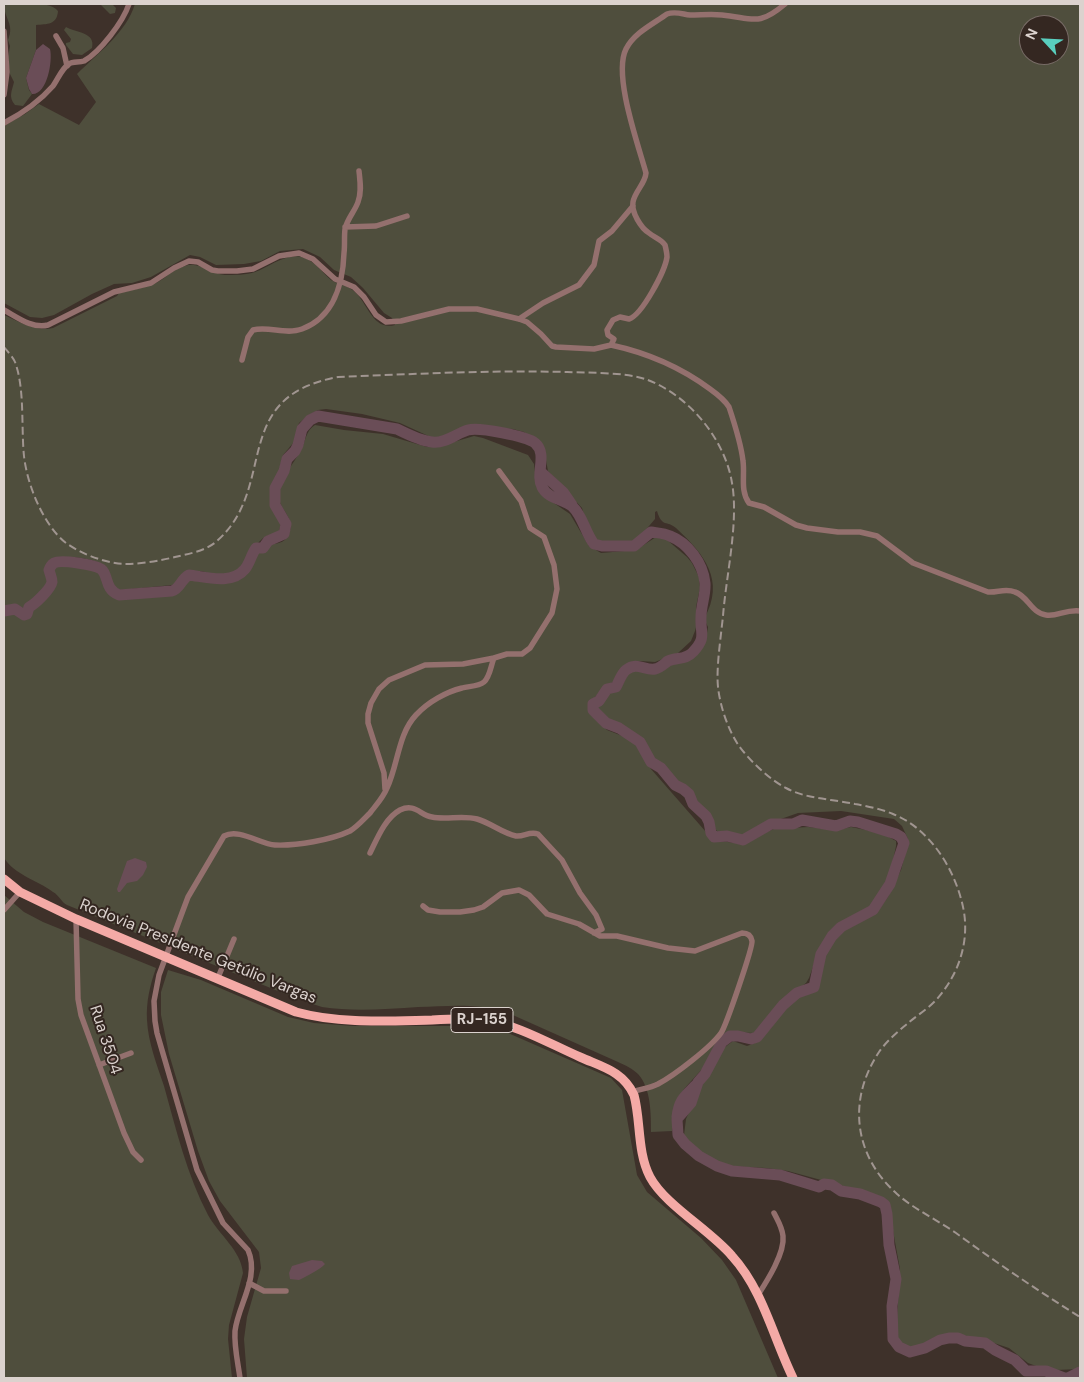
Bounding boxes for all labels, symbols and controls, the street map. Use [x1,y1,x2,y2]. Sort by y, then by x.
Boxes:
north arrow [1019,15,1069,65]
text: N [1021,26,1042,43]
street label: Rodovia Presidente Getúlio Vargas [77,896,319,1008]
street label: Rua 3504 [85,1003,125,1077]
road number: RJ-155 [451,1008,513,1032]

